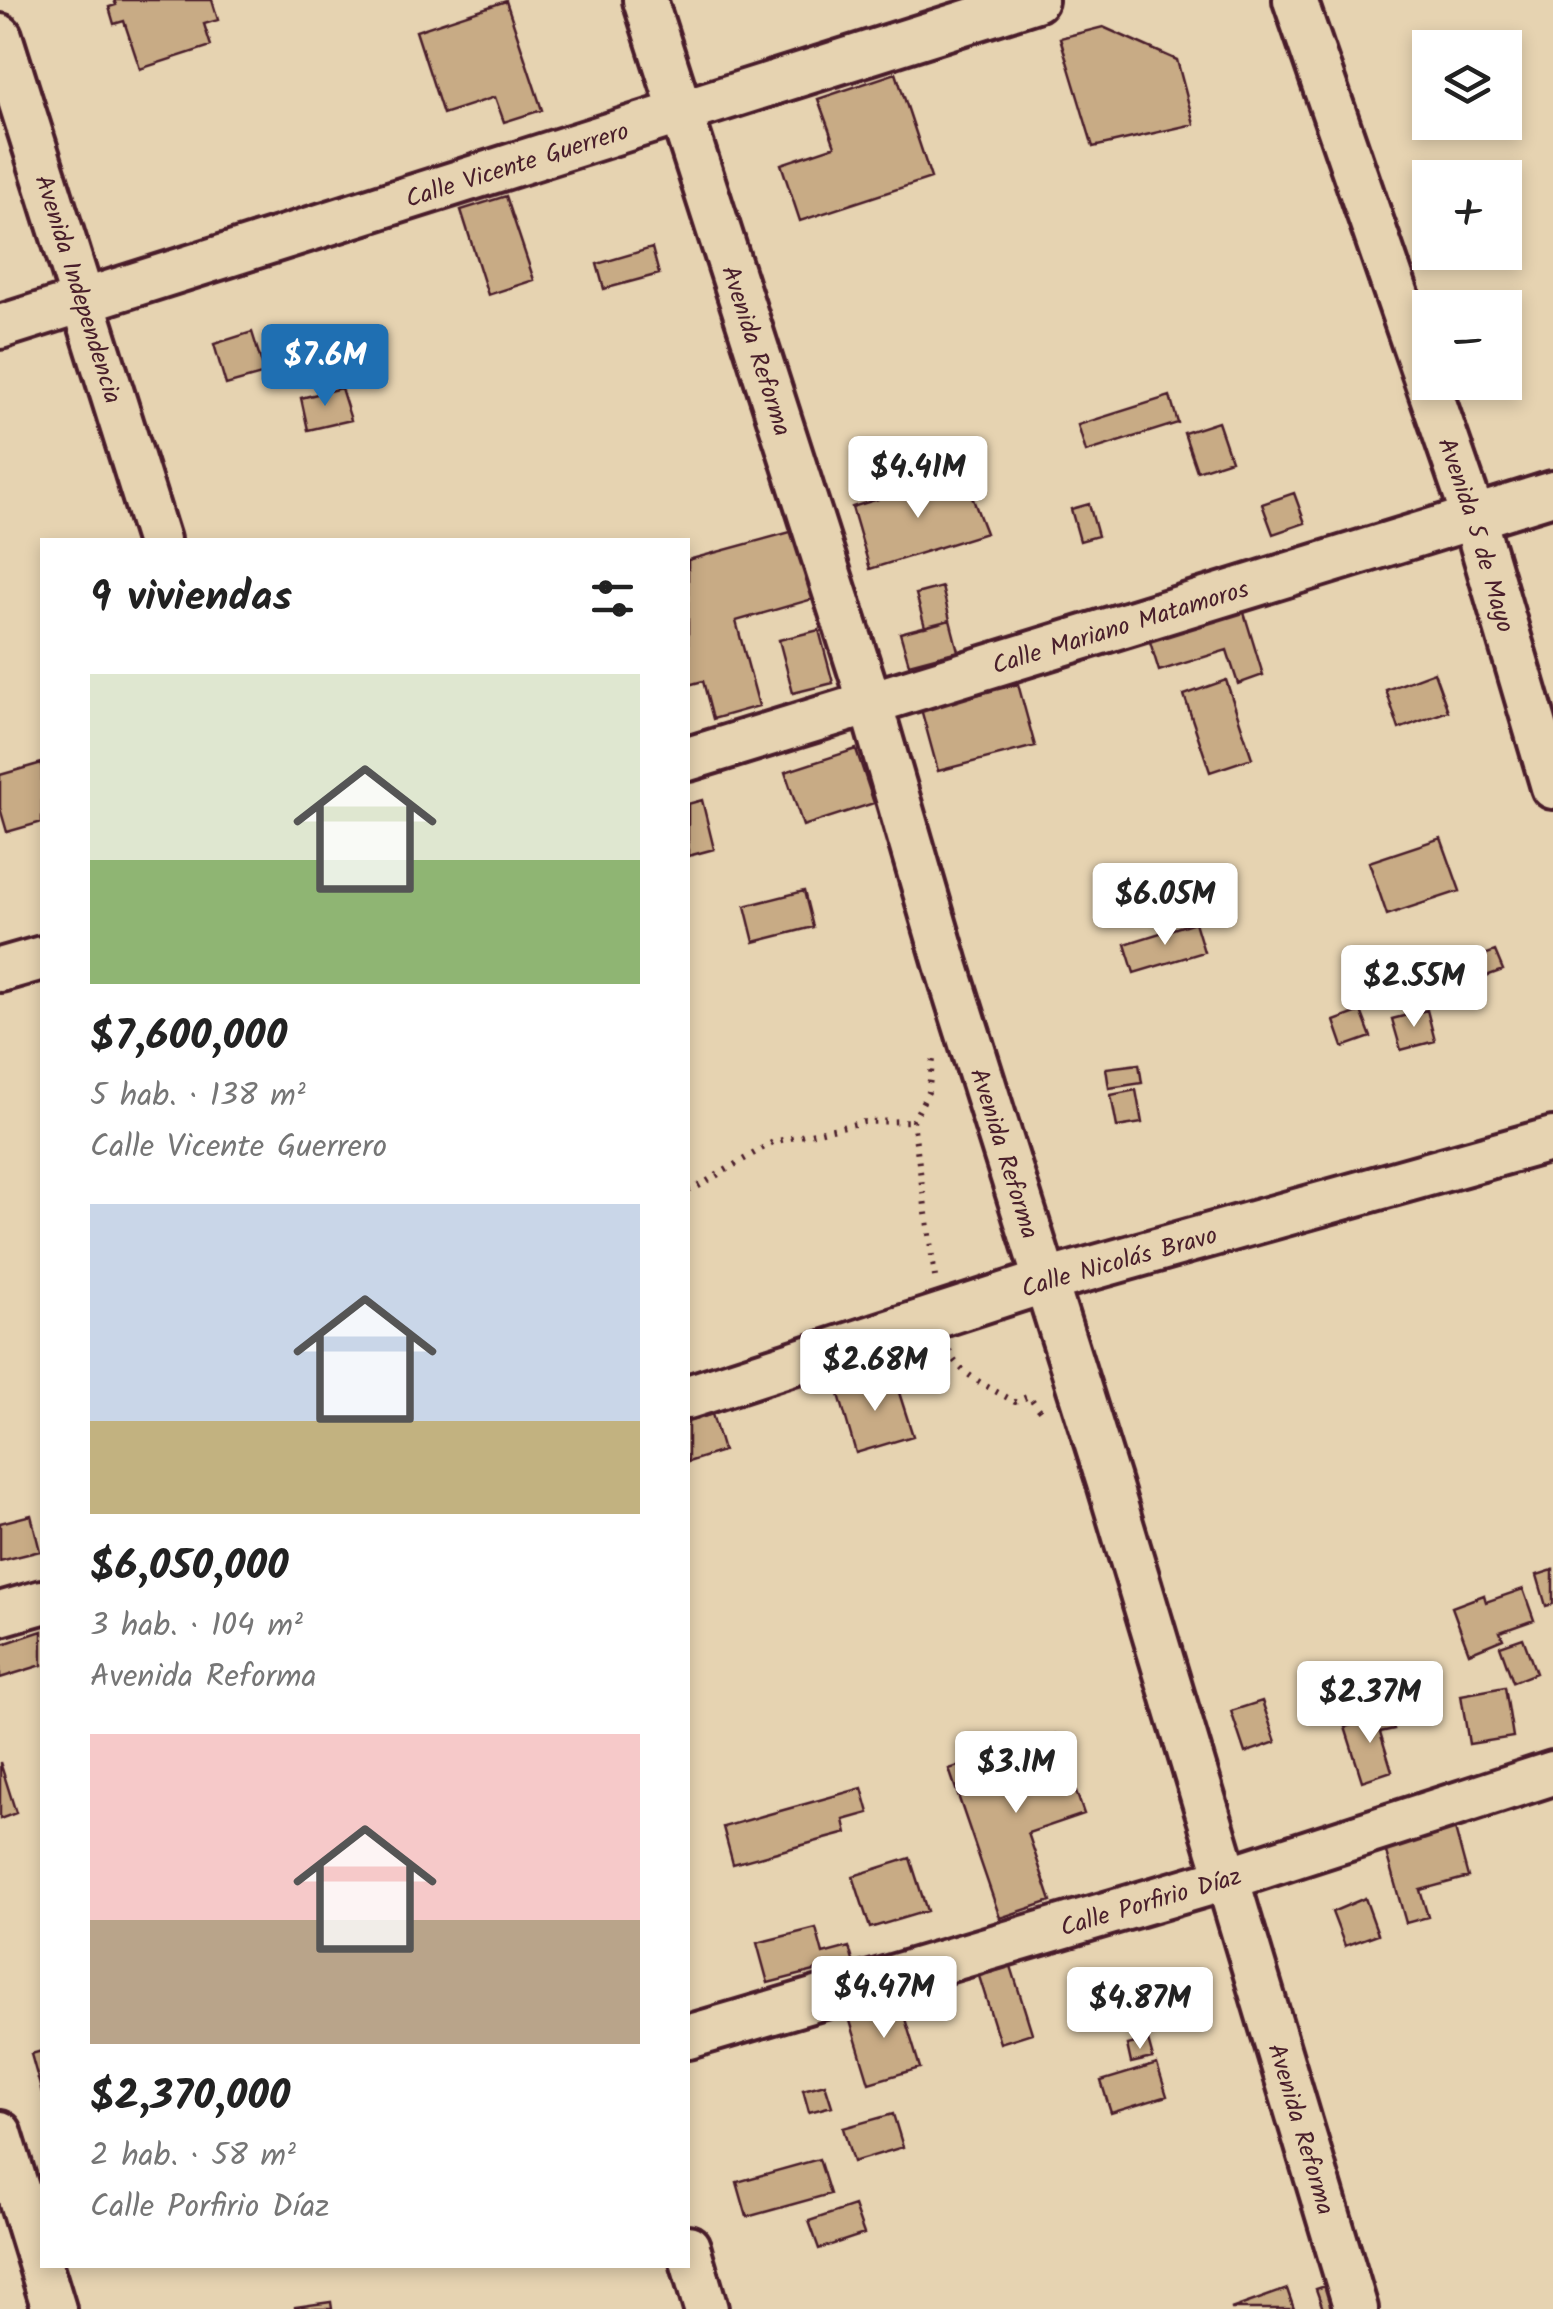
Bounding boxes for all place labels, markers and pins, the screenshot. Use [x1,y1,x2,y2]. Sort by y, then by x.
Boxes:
pin: $7.6M [255,324,395,409]
pin: $4.41M [837,436,999,521]
pin: $6.05M [1084,863,1246,948]
pin: $2.55M [1333,945,1495,1030]
pin: $2.68M [794,1329,956,1414]
pin: $2.37M [1289,1661,1451,1746]
pin: $3.1M [946,1731,1086,1816]
pin: $4.47M [803,1956,965,2041]
pin: $4.87M [1059,1967,1221,2052]

